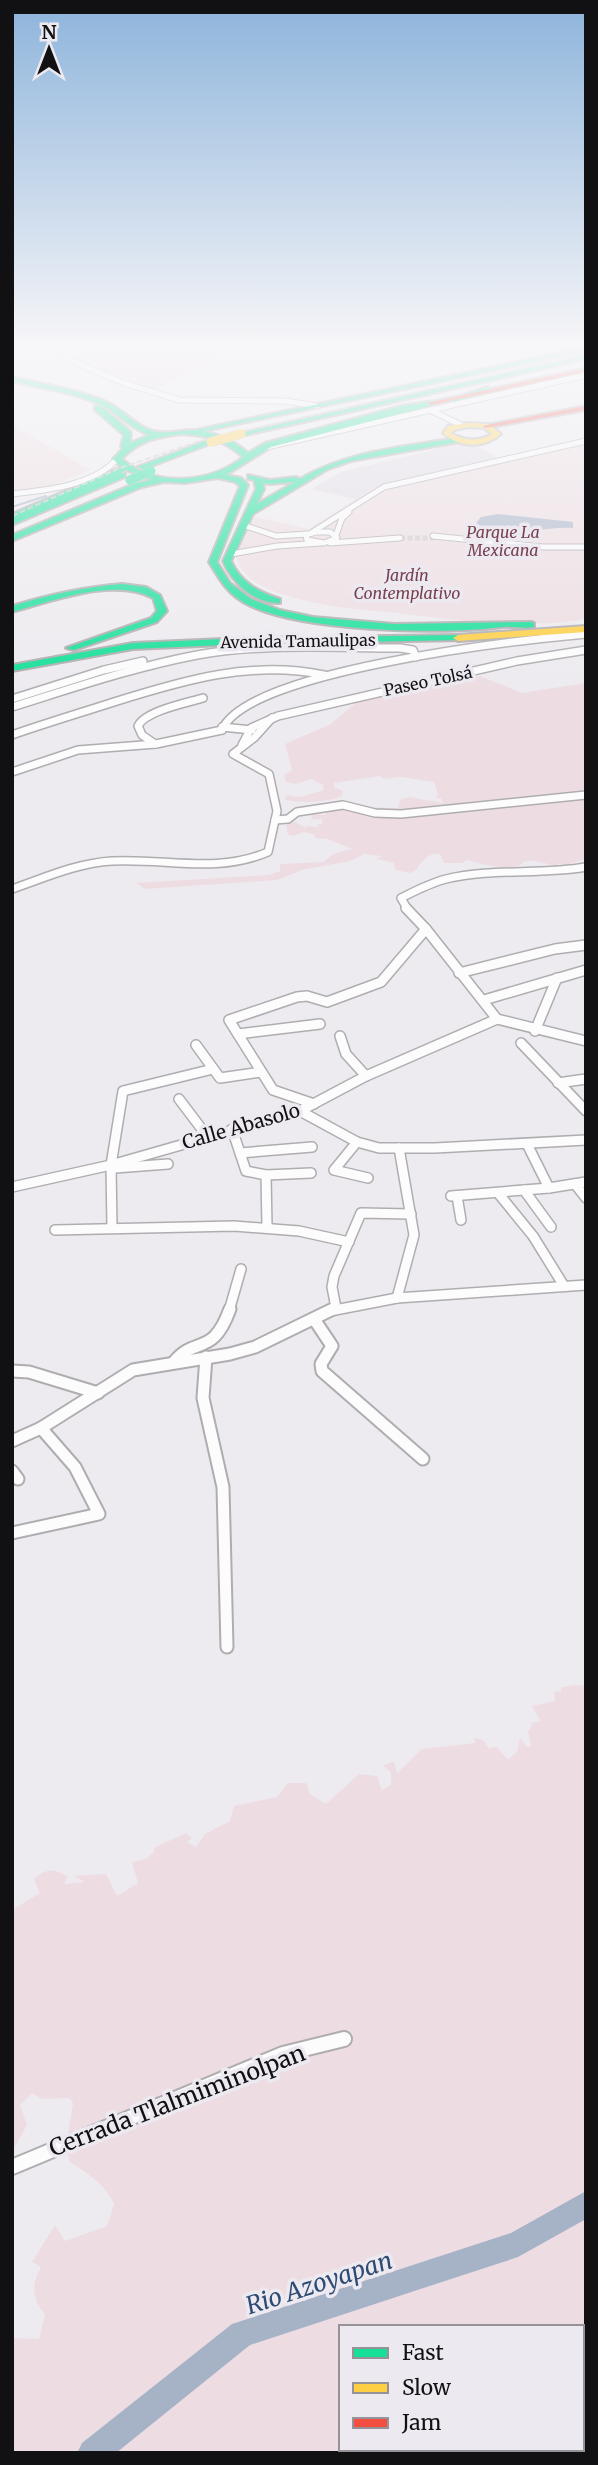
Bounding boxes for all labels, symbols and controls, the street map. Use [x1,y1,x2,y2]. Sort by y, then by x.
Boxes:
north arrow [14,14,84,84]
text: N [41,20,57,44]
park label: Parque La Mexicana [466,522,540,560]
park label: Jardín Contemplativo [354,565,460,603]
street label: Avenida Tamaulipas [219,630,376,652]
street label: Paseo Tolsá [382,662,474,700]
street label: Calle Abasolo [179,1098,303,1154]
street label: Cerrada Tlalmiminolpan [45,2038,309,2162]
water label: Rio Azoyapan [242,2245,396,2321]
legend [339,2325,584,2451]
text: Fast [402,2339,444,2366]
text: Slow [402,2374,451,2401]
text: Jam [401,2409,441,2436]

